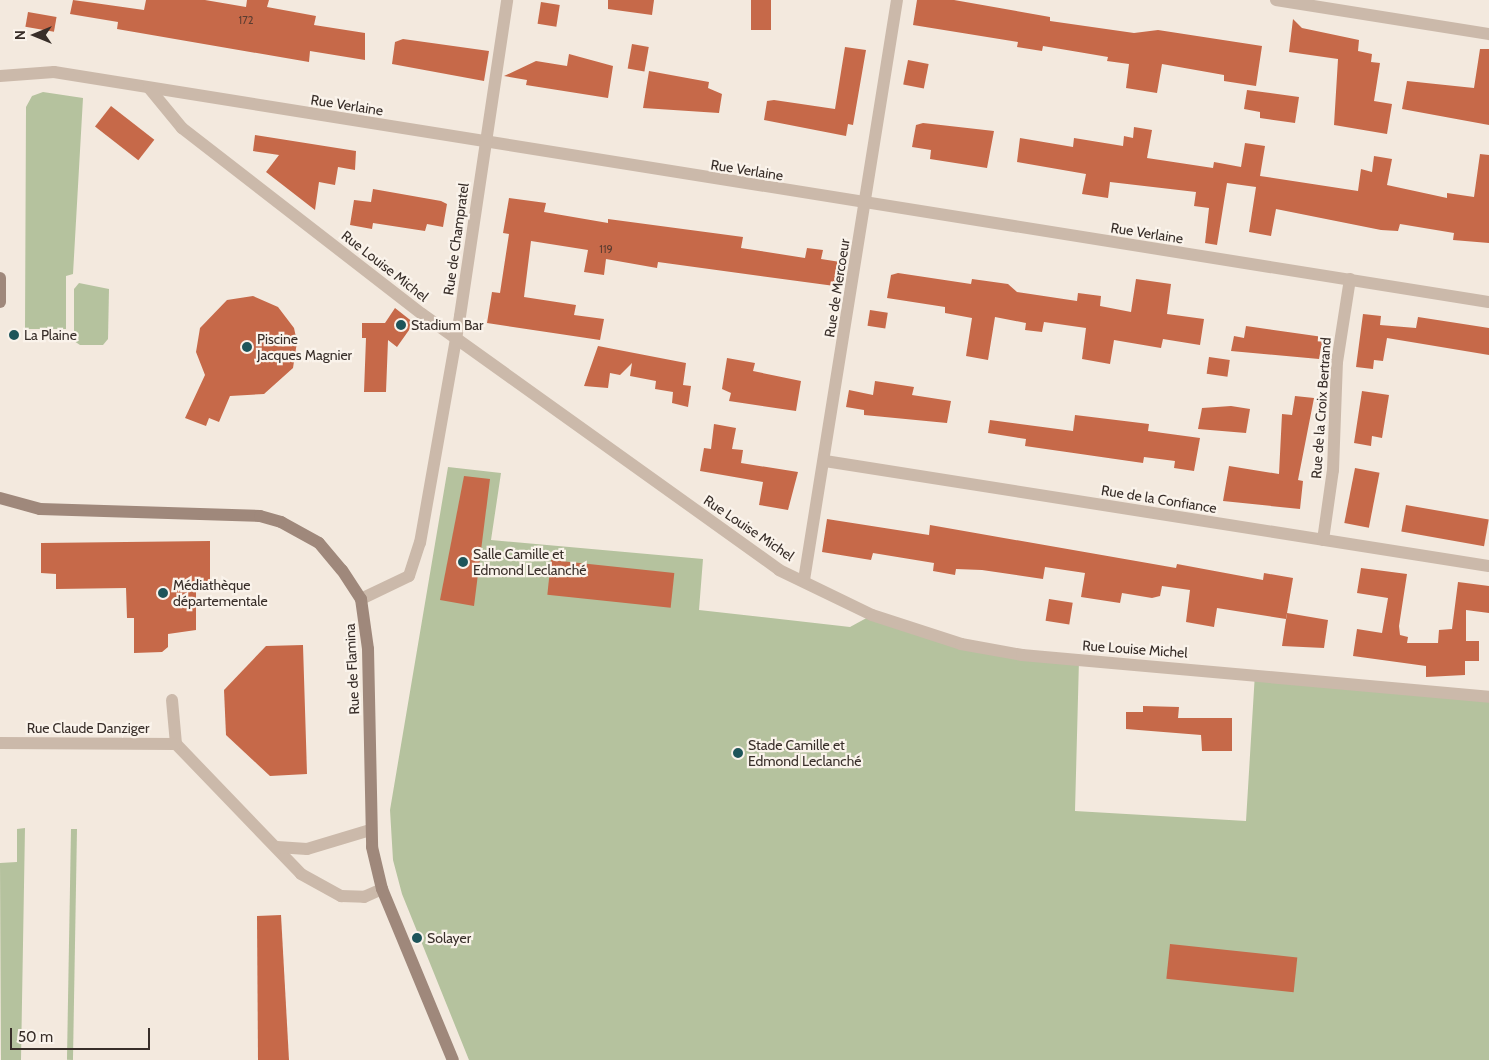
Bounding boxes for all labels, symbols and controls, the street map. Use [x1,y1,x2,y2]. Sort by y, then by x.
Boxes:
north arrow [10,10,60,60]
house number: 172 [239,13,253,27]
text: N [11,30,29,40]
street label: Rue Verlaine [310,91,384,119]
street label: Rue Verlaine [710,156,784,184]
street label: Rue de Champratel [440,182,472,296]
street label: Rue Verlaine [1110,219,1184,247]
street label: Rue Louise Michel [338,227,432,305]
street label: Rue de Mercoeur [821,238,853,338]
house number: 119 [599,242,613,256]
place label: Stadium Bar [411,317,483,333]
marker: Stadium Bar [395,319,407,331]
place label: La Plaine [24,327,77,343]
marker: La Plaine [8,329,20,341]
place label: Piscine Jacques Magnier [257,331,352,364]
street label: Rue de la Croix Bertrand [1308,337,1334,479]
marker: Piscine Jacques Magnier [241,341,253,353]
street label: Rue de la Confiance [1100,482,1218,516]
street label: Rue Louise Michel [701,492,797,564]
place label: Salle Camille et Edmond Leclanché [473,546,586,578]
marker: Salle Camille et Edmond Leclanché [457,556,469,568]
place label: Médiathèque départementale [173,577,268,610]
marker: Médiathèque départementale [157,587,169,599]
street label: Rue de Flamina [341,623,363,715]
street label: Rue Louise Michel [1082,637,1188,661]
street label: Rue Claude Danziger [27,720,149,736]
place label: Stade Camille et Edmond Leclanché [748,737,861,770]
marker: Stade Camille et Edmond Leclanché [732,747,744,759]
place label: Solayer [427,930,471,946]
marker: Solayer [411,932,423,944]
scale bar [12,1018,152,1050]
text: 50 m [18,1028,53,1046]

